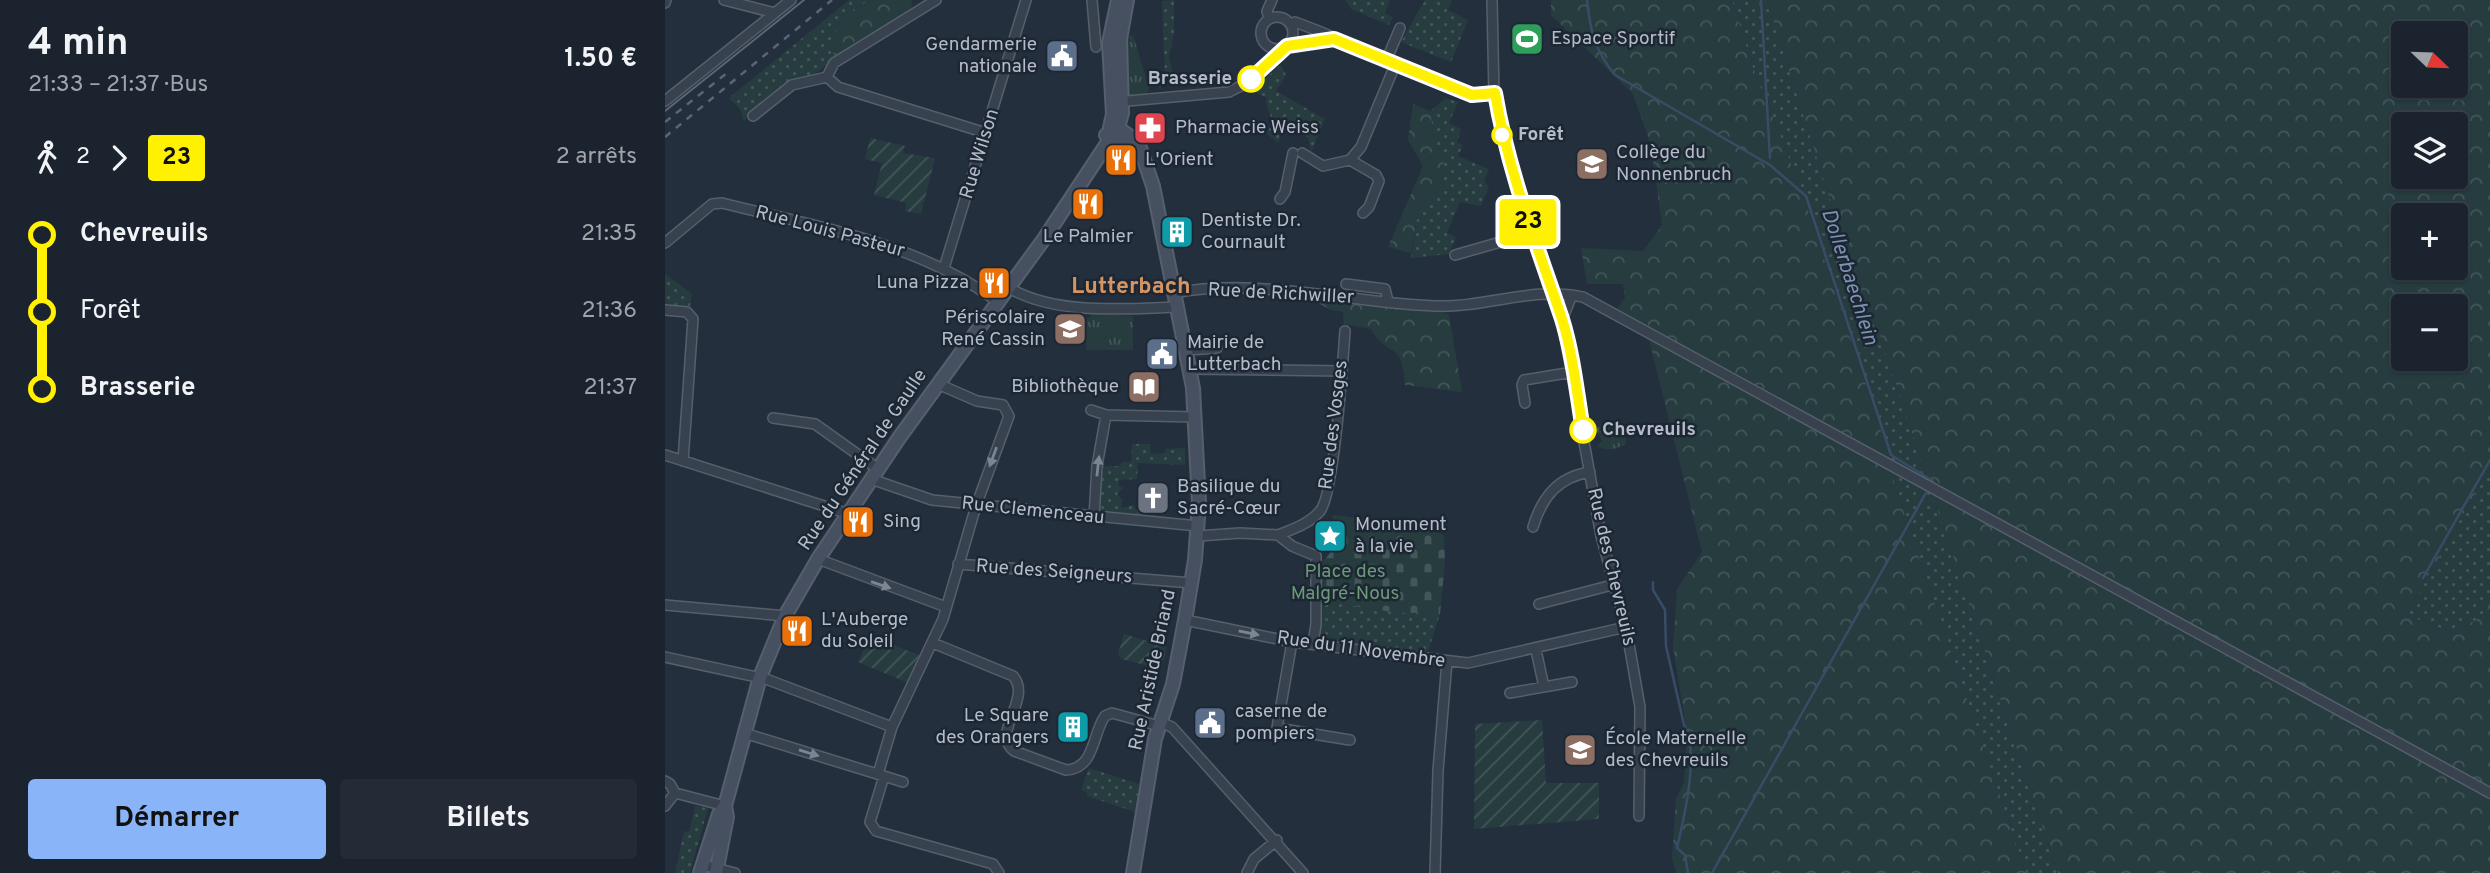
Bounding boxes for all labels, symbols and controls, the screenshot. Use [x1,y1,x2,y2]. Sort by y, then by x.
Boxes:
text: 4 min [28,20,128,69]
sports icon: Espace Sportif [1508,20,1546,58]
north arrow [2391,21,2467,98]
map controls [2391,21,2468,371]
place label: Espace Sportif [1551,27,1676,51]
place label: Gendarmerie nationale [925,33,1037,79]
public building icon: Gendarmerie nationale [1043,37,1081,75]
text: 1.50 € [564,43,637,76]
marker: Brasserie [1238,66,1264,92]
place label: Brasserie [1148,67,1232,91]
text: 21:33 – 21:37 · Bus [28,71,208,100]
street label: Rue Wilson [955,106,1005,202]
pharmacy icon: Pharmacie Weiss [1131,109,1169,147]
button: layers [2391,112,2468,189]
place label: Pharmacie Weiss [1175,116,1319,140]
place label: Forêt [1518,123,1564,147]
marker: Forêt [1492,125,1512,145]
icon: walk [28,139,66,177]
icon: forward [100,139,138,177]
restaurant icon: L'Orient [1102,141,1140,179]
place label: Collège du Nonnenbruch [1616,141,1732,187]
text: 2 [76,143,90,172]
text: 23 [162,143,191,173]
text: 2 arrêts [556,143,637,172]
school or university icon: Collège du Nonnenbruch [1573,145,1611,183]
place label: L'Orient [1145,148,1214,172]
restaurant icon: Le Palmier [1069,185,1107,223]
line badge: 23 [1497,199,1559,245]
street label: Rue Louis Pasteur [753,201,908,264]
button: + [2391,203,2468,280]
water label: Dollerbaechlein [1814,205,1884,349]
text: 23 [1513,207,1543,237]
place label: Dentiste Dr. Cournault [1201,209,1301,255]
building icon: Dentiste Dr. Cournault [1158,213,1196,251]
text: Chevreuils [80,218,208,251]
text: 21:35 [581,220,637,249]
place label: Le Palmier [1043,225,1134,249]
restaurant icon: Luna Pizza [975,264,1013,302]
place label: Luna Pizza [876,271,969,295]
district label: Lutterbach [1071,273,1191,302]
street label: Rue de Richwiller [1207,278,1355,310]
button: − [2391,294,2468,371]
text: Forêt [80,295,141,328]
text: 21:36 [582,297,637,326]
place label: Périscolaire René Cassin [941,306,1045,352]
school or university icon: Périscolaire René Cassin [1051,310,1089,348]
place label: Mairie de Lutterbach [1187,331,1281,377]
public building icon: Mairie de Lutterbach [1143,335,1181,373]
street label: Rue des Vosges [1314,359,1354,491]
street label: Rue du Général de Gaulle [793,365,933,555]
library icon: Bibliothèque [1125,368,1163,406]
text: Brasserie [80,372,195,405]
text: 21:37 [584,374,637,403]
place label: Bibliothèque [1011,375,1119,399]
marker: Chevreuils [1570,417,1596,443]
place label: Chevreuils [1602,418,1696,442]
one-way arrow [988,447,999,468]
one-way arrow [1092,455,1103,477]
place label: Basilique du Sacré-Cœur [1177,475,1281,521]
church icon: Basilique du Sacré-Cœur [1134,479,1172,517]
street label: Rue des Chevreuils [1581,486,1641,648]
street label: Rue Clemenceau [960,492,1106,530]
restaurant icon: Sing [839,503,877,541]
place label: Sing [883,510,921,534]
place label: Monument à la vie [1355,513,1447,559]
place icon: Monument à la vie [1311,517,1349,555]
street label: Rue des Seigneurs [975,555,1133,589]
park label: Place des Malgré-Nous [1291,560,1399,606]
one-way arrow [870,580,891,591]
street label: Rue Aristide Briand [1124,587,1182,753]
place label: L'Auberge du Soleil [821,608,908,654]
restaurant icon: L'Auberge du Soleil [778,612,816,650]
street label: Rue du 11 Novembre [1275,626,1447,674]
one-way arrow [1238,628,1260,639]
place label: caserne de pompiers [1235,700,1327,746]
place label: Le Square des Orangers [936,704,1049,750]
public building icon: caserne de pompiers [1191,704,1229,742]
building icon: Le Square des Orangers [1054,708,1092,746]
place label: École Maternelle des Chevreuils [1605,726,1746,773]
school or university icon: École Maternelle des Chevreuils [1561,731,1599,769]
one-way arrow [799,748,820,759]
button: Démarrer [28,779,326,859]
button: Billets [340,779,637,859]

